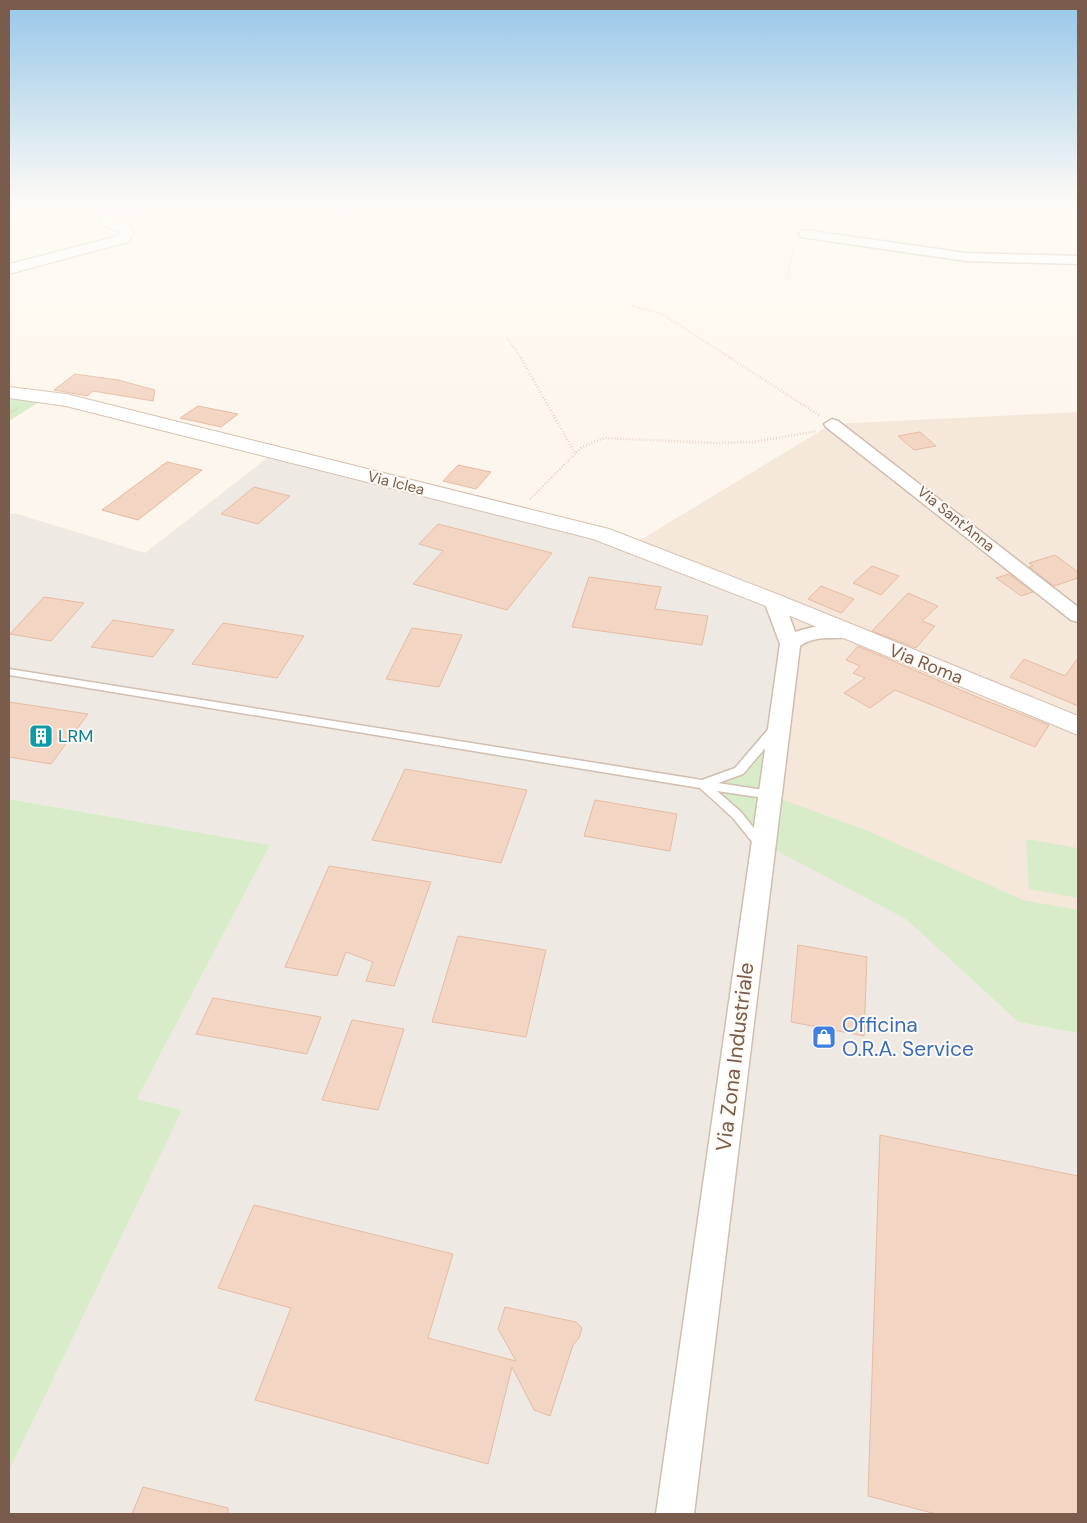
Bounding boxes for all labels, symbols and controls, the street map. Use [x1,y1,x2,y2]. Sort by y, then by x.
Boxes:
street label: Via Iclea [365,466,427,500]
street label: Via Sant'Anna [913,482,999,556]
street label: Via Roma [886,638,966,690]
building icon: LRM [28,723,54,749]
place label: LRM [58,724,93,748]
street label: Via Zona Industriale [710,961,760,1153]
place label: Officina O.R.A. Service [842,1011,974,1063]
shop icon: Officina O.R.A. Service [811,1024,837,1050]

